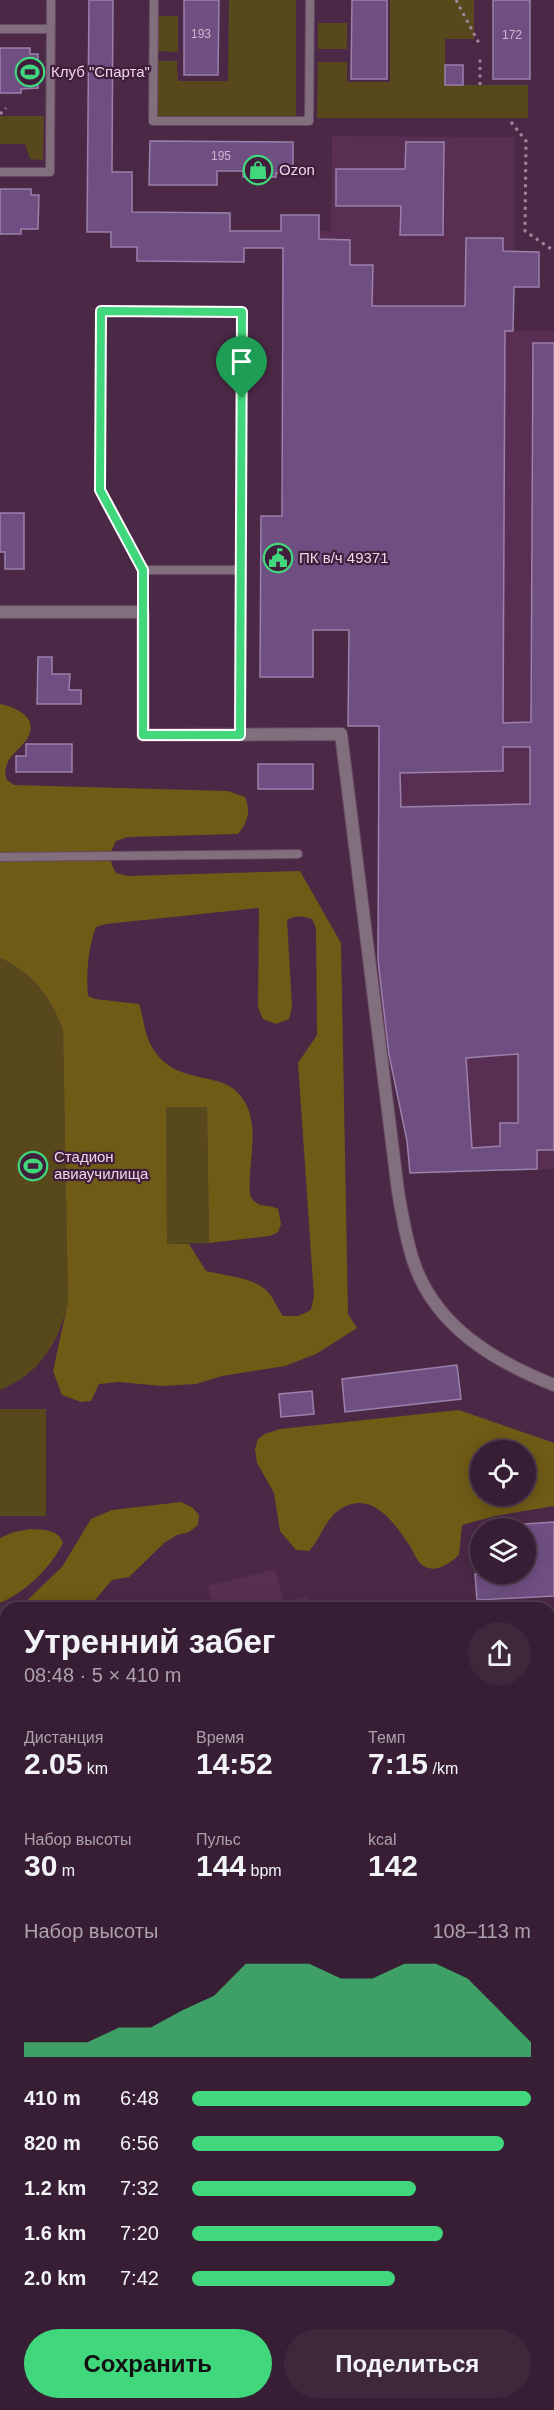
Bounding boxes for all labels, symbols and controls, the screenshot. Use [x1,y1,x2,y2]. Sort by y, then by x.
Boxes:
house number: 193 [191,27,211,41]
house number: 172 [502,28,522,42]
sports icon: Клуб "Спарта" [14,56,46,88]
place label: Клуб "Спарта" [51,63,150,80]
house number: 195 [211,149,231,163]
shop icon: Ozon [242,154,274,186]
place label: Ozon [279,161,315,178]
pin [216,336,267,398]
icon: arrive [225,345,258,378]
public building icon: ПК в/ч 49371 [262,542,294,574]
place label: ПК в/ч 49371 [299,549,389,566]
place label: Стадион авиаучилища [54,1148,149,1182]
sports icon: Стадион авиаучилища [17,1150,49,1182]
map controls [470,1440,536,1584]
button: locate [470,1440,536,1506]
button: layers [470,1518,536,1584]
button: share [468,1622,531,1685]
text: Утренний забег [24,1623,276,1660]
text: 08:48 · 5 × 410 m [24,1664,181,1686]
text: Дистанция [24,1729,103,1746]
text: Время [196,1729,244,1746]
text: Темп [368,1729,405,1746]
text: 2.05 [24,1747,82,1780]
text: 14:52 [196,1747,273,1780]
text: 7:15 [368,1747,428,1780]
text: km [82,1760,108,1777]
text: /km [428,1760,458,1777]
text: Набор высоты [24,1831,131,1848]
text: Пульс [196,1831,241,1848]
text: kcal [368,1831,396,1848]
text: 30 [24,1849,57,1882]
text: 144 [196,1849,246,1882]
text: 142 [368,1849,418,1882]
text: m [57,1862,75,1879]
text: bpm [246,1862,282,1879]
text: Набор высоты [24,1920,158,1942]
text: 108–113 m [432,1920,531,1942]
text: 410 m [24,2087,81,2109]
text: 6:48 [120,2087,159,2109]
text: 820 m [24,2132,81,2154]
text: 6:56 [120,2132,159,2154]
text: 1.2 km [24,2177,86,2199]
text: 7:32 [120,2177,159,2199]
text: 1.6 km [24,2222,86,2244]
text: 7:20 [120,2222,159,2244]
text: 2.0 km [24,2267,86,2289]
text: 7:42 [120,2267,159,2289]
button: Сохранить [24,2329,272,2398]
button: Поделиться [284,2329,531,2398]

